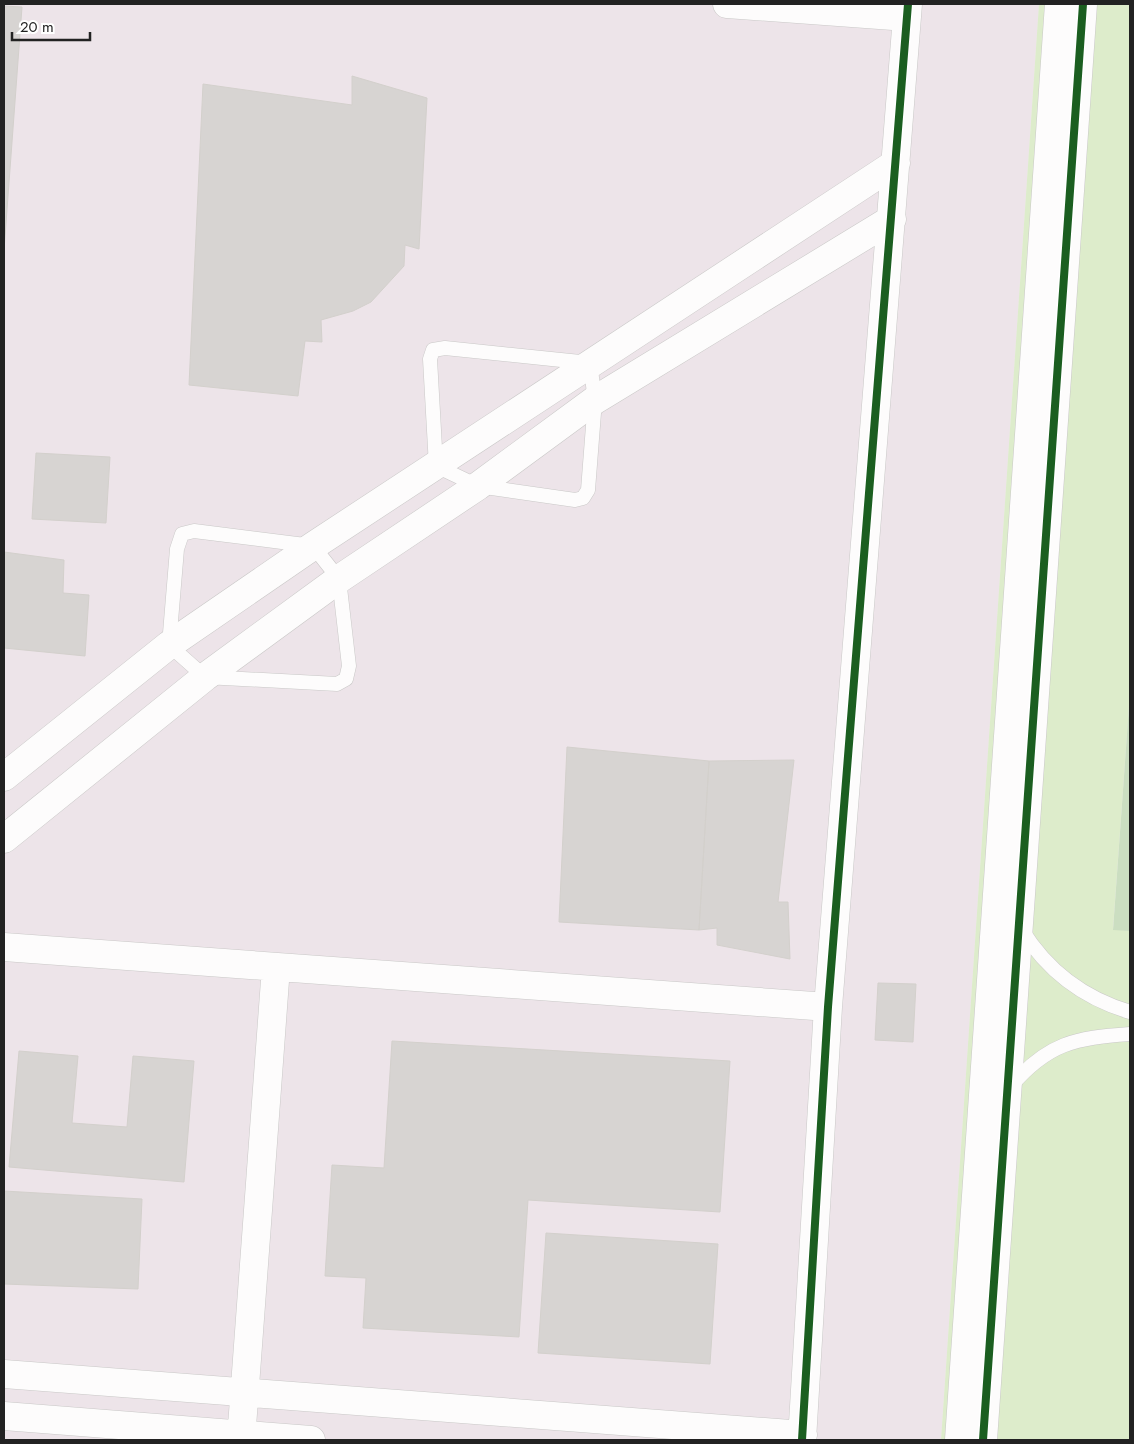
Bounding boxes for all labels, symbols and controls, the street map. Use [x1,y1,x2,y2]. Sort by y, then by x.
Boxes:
scale bar [12,10,90,42]
text: 20 m [20,16,54,38]

